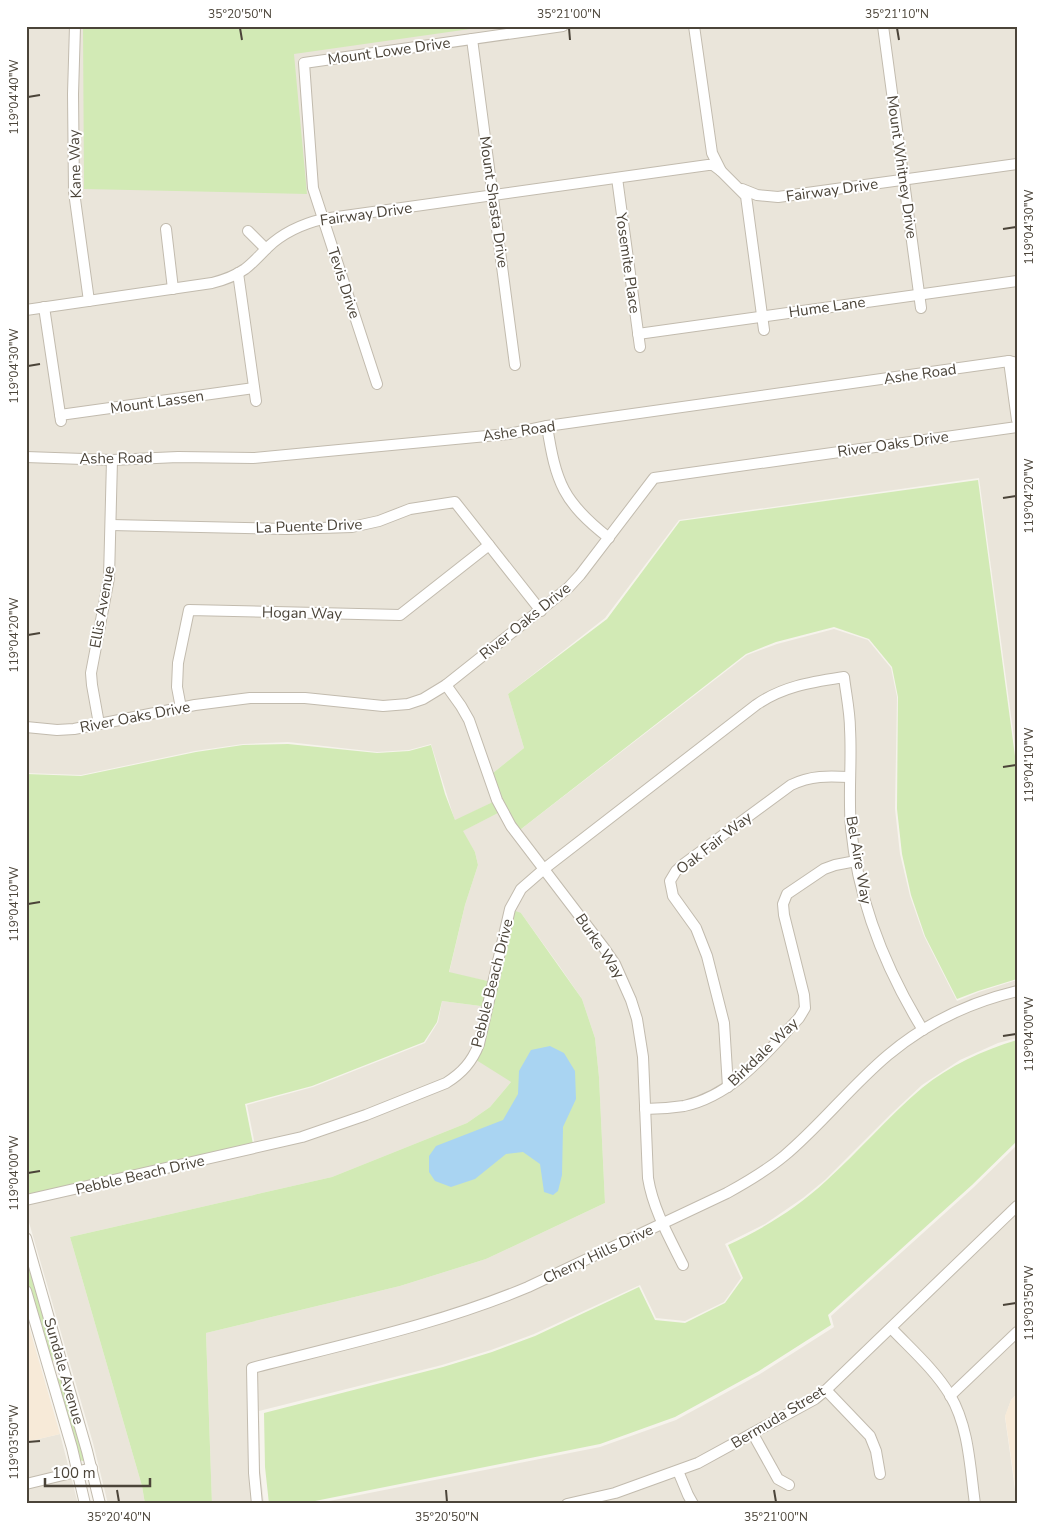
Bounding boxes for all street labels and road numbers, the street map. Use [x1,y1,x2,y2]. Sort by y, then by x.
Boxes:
street label: Mount Lowe Drive [326,33,452,69]
street label: Mount Whitney Drive [882,94,922,240]
street label: Kane Way [64,129,86,199]
street label: Mount Shasta Drive [475,135,513,269]
street label: Fairway Drive [785,174,879,206]
street label: Fairway Drive [319,198,413,230]
street label: Yosemite Place [611,210,645,315]
street label: Tevis Drive [323,245,365,321]
street label: Hume Lane [787,292,867,322]
street label: Ashe Road [882,359,958,389]
street label: Mount Lassen [109,386,205,418]
street label: Ashe Road [481,416,557,446]
street label: River Oaks Drive [836,426,950,462]
street label: Ashe Road [79,447,153,469]
street label: La Puente Drive [255,514,363,538]
street label: Ellis Avenue [85,564,119,650]
street label: River Oaks Drive [475,578,575,664]
street label: Hogan Way [262,602,343,624]
street label: River Oaks Drive [78,697,192,737]
street label: Oak Fair Way [672,807,756,879]
street label: Bel Aire Way [841,814,877,906]
street label: Burke Way [571,910,629,983]
street label: Pebble Beach Drive [466,917,518,1049]
street label: Birkdale Way [724,1013,803,1091]
street label: Pebble Beach Drive [74,1150,206,1200]
street label: Cherry Hills Drive [540,1220,656,1288]
street label: Sundale Avenue [39,1315,89,1427]
street label: Bermuda Street [727,1381,829,1453]

